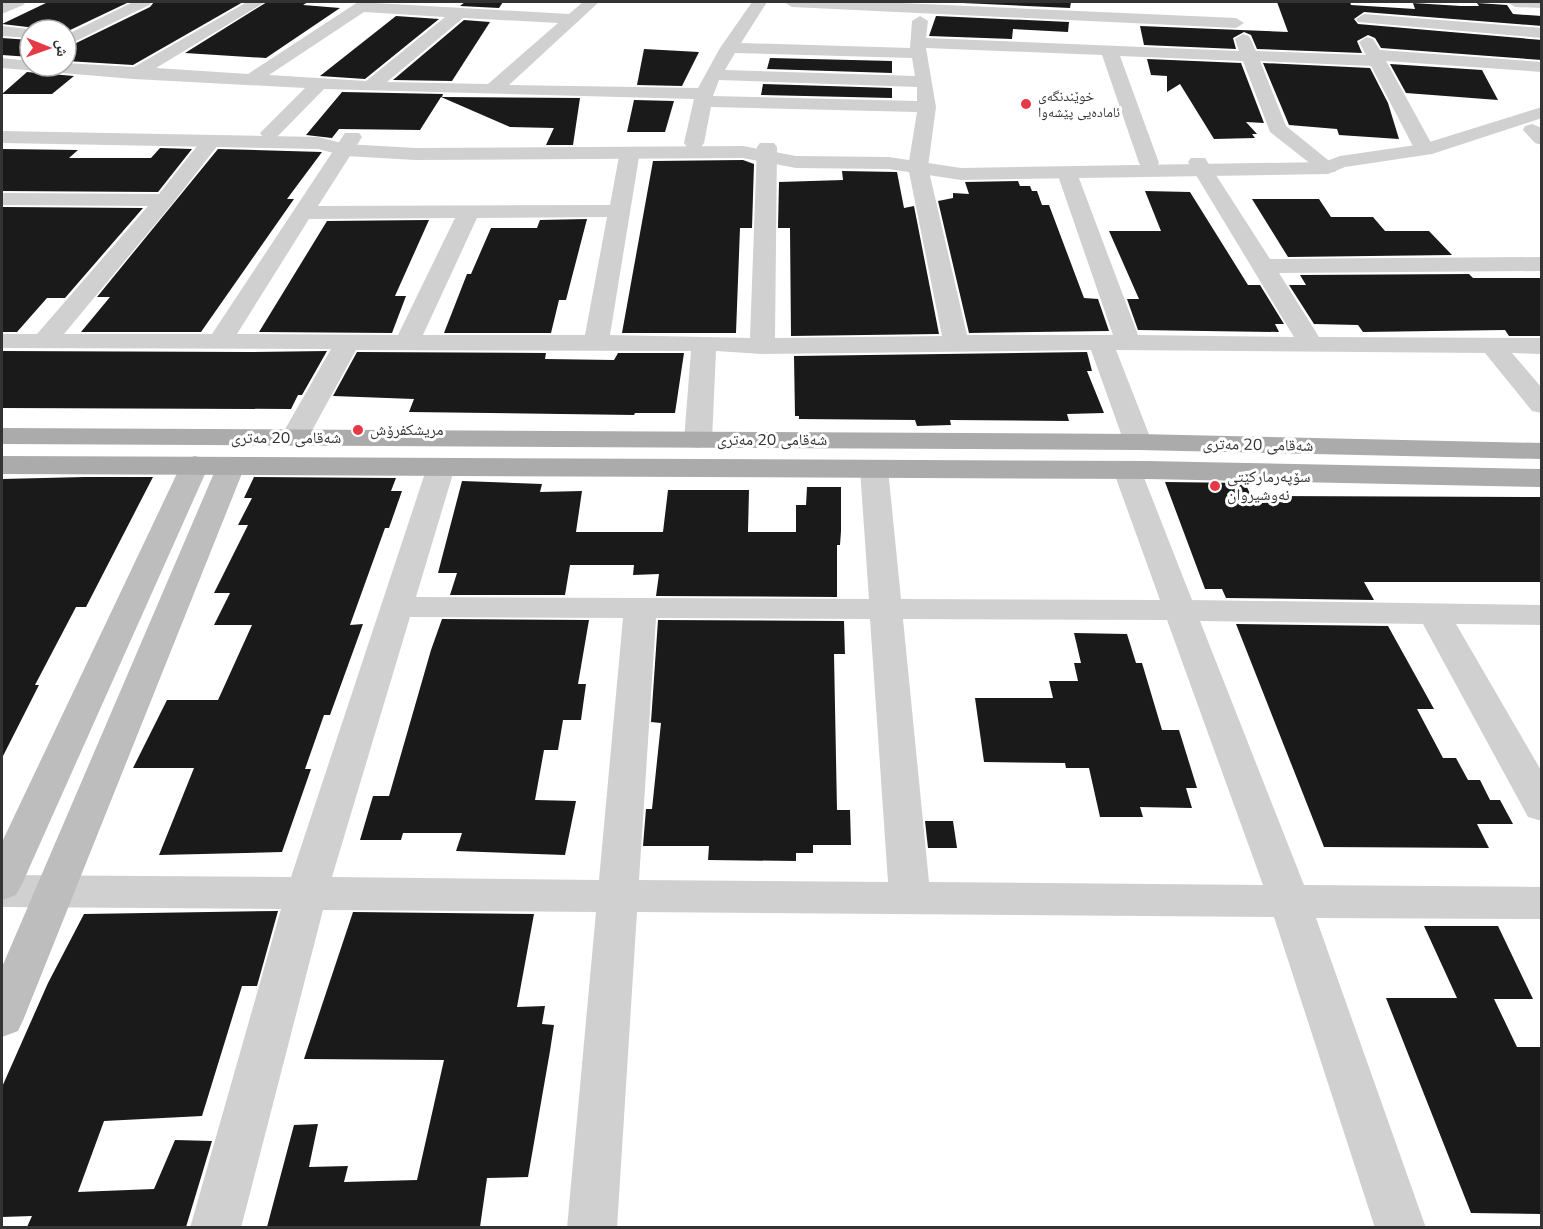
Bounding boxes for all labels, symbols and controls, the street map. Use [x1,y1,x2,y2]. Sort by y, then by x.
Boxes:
north arrow [18,18,78,78]
text: ش [51,40,73,57]
place label: خوێندنگەی ئامادەیی پێشەوا [1038,87,1120,122]
marker: خوێندنگەی ئامادەیی پێشەوا [1019,97,1033,111]
place label: مریشکفرۆش [370,419,444,441]
marker: مریشکفرۆش [351,423,365,437]
street label: شەقامی 20 مەتری [231,427,341,449]
street label: شەقامی 20 مەتری [717,429,827,451]
street label: شەقامی 20 مەتری [1203,433,1313,457]
place label: سۆپەرمارکێتی نەوشیروان [1227,466,1311,506]
marker: سۆپەرمارکێتی نەوشیروان [1208,479,1222,493]

